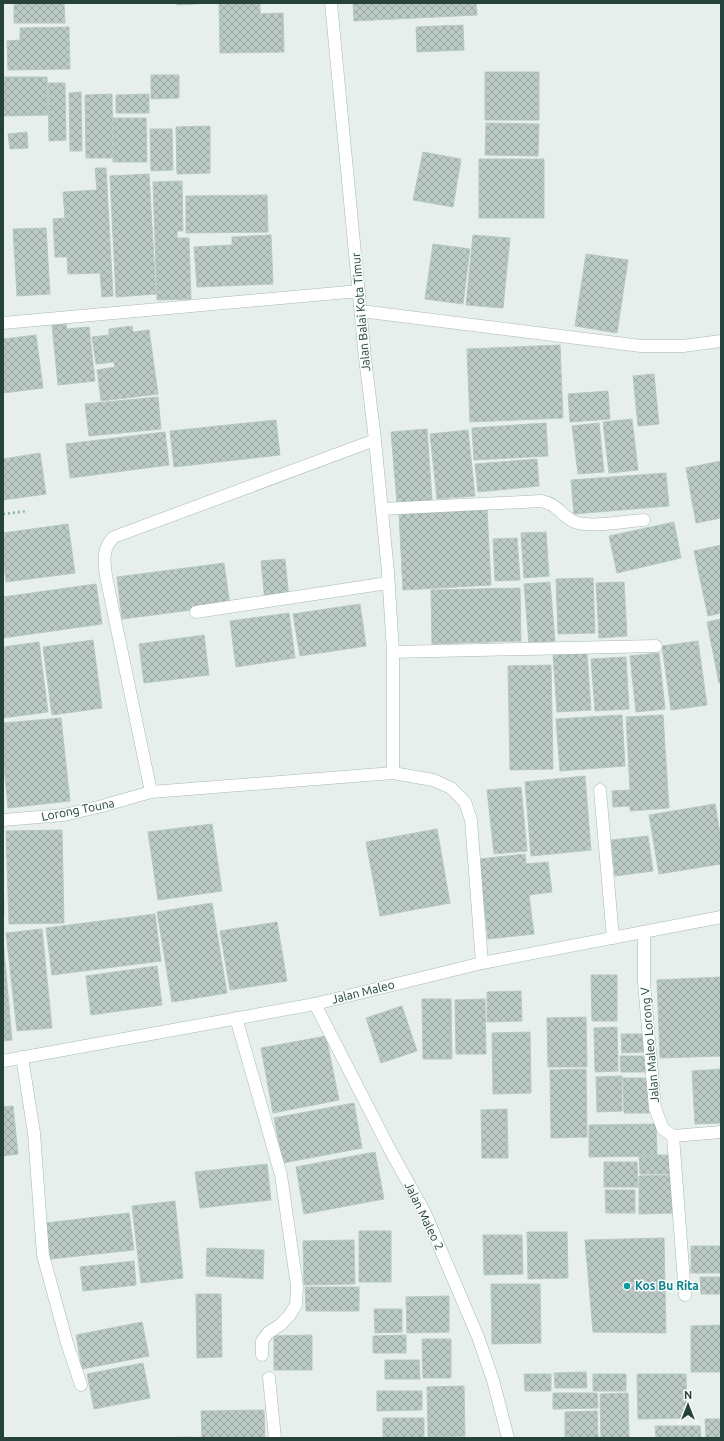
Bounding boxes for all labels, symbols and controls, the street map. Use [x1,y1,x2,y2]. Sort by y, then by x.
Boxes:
street label: Jalan Balai Kota Timur [349,252,372,372]
street label: Lorong Touna [40,796,116,823]
street label: Jalan Maleo [330,977,396,1006]
street label: Jalan Maleo Lorong V [638,986,661,1103]
street label: Jalan Maleo 2 [402,1180,446,1252]
place label: Kos Bu Rita [635,1279,699,1292]
marker: Kos Bu Rita [622,1281,632,1291]
north arrow [668,1385,708,1425]
text: N [684,1389,692,1401]

